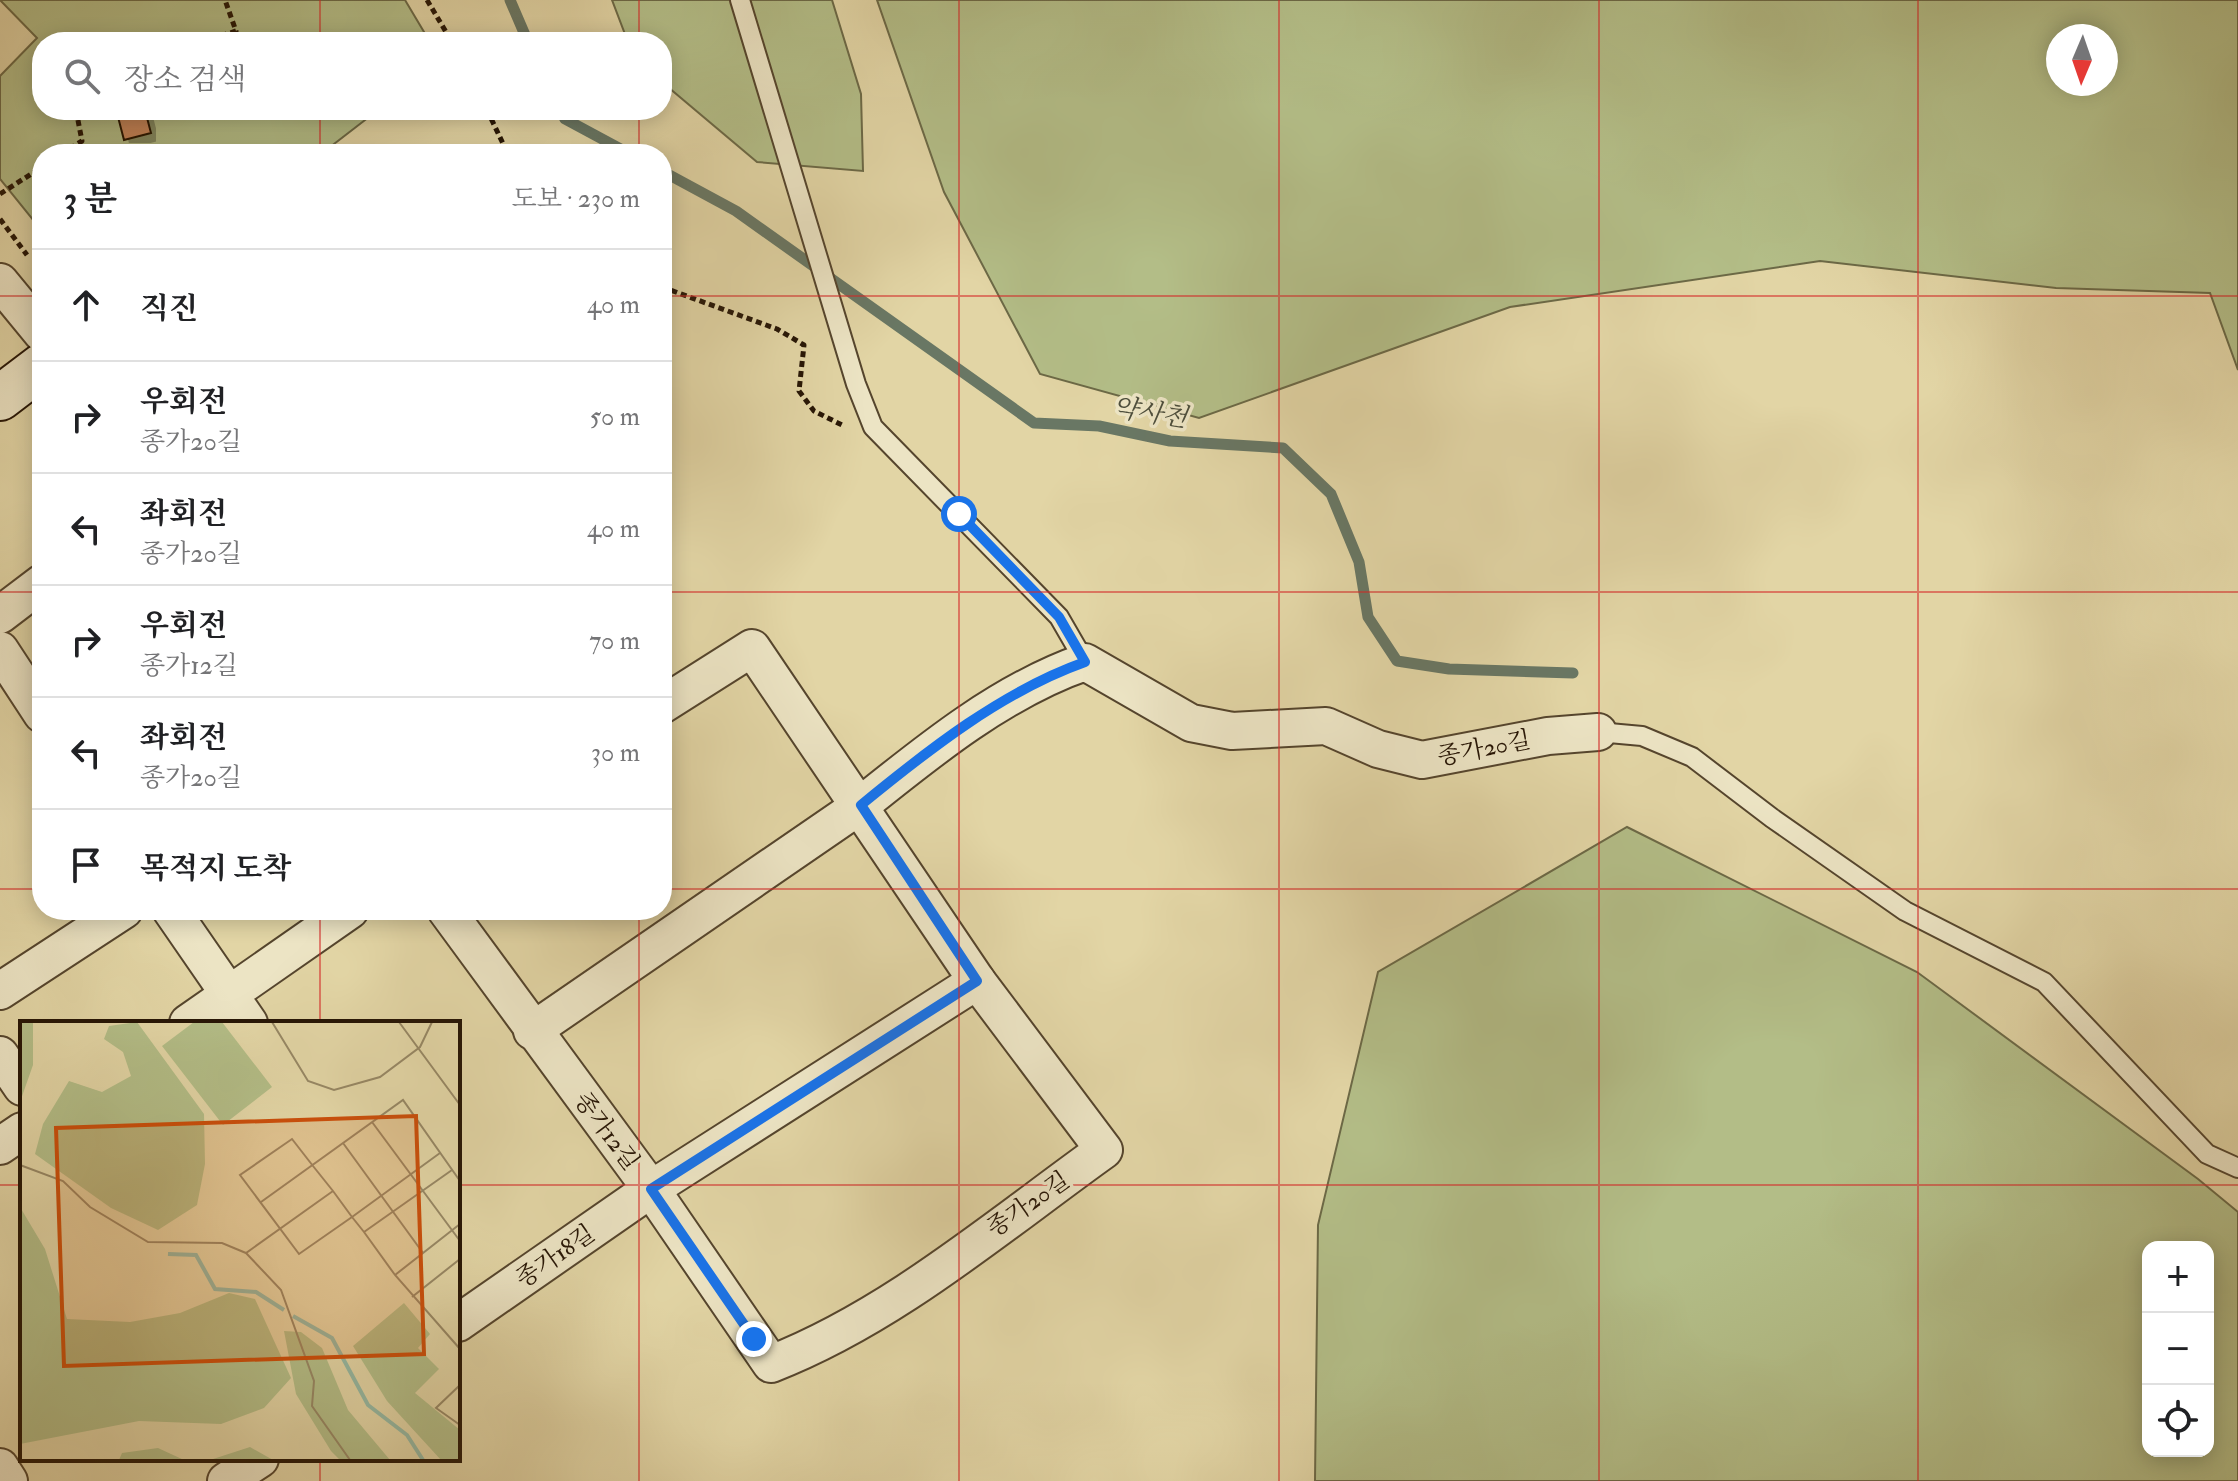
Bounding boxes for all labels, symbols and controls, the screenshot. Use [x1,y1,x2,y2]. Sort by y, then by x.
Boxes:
north arrow [2046,24,2118,96]
search box [32,32,672,120]
icon: search [60,54,104,98]
text: 장소 검색 [124,61,246,98]
text: 3 분 [64,178,117,221]
text: 도보 · 230 m [512,183,640,215]
icon: ahead [64,283,108,327]
text: 40 m [587,289,640,321]
text: 직진 [140,290,198,327]
text: 우회전 [140,383,227,420]
water label: 약사천 [1110,391,1191,435]
icon: right [64,395,108,439]
text: 50 m [590,401,640,433]
text: 종가20길 [140,426,242,458]
text: 좌회전 [140,495,227,532]
route start [941,496,977,532]
icon: left [64,507,108,551]
text: 40 m [587,513,640,545]
text: 종가20길 [140,538,242,570]
text: 우회전 [140,607,227,644]
icon: right [64,619,108,663]
text: 70 m [589,625,640,657]
text: 종가12길 [140,650,238,682]
text: 좌회전 [140,719,227,756]
street label: 종가20길 [1435,724,1533,773]
icon: left [64,731,108,775]
text: 30 m [591,737,640,769]
text: 종가20길 [140,762,242,794]
icon: arrive [64,843,108,887]
text: 목적지 도착 [140,850,291,887]
inset map [20,1021,460,1461]
street label: 종가12길 [567,1086,646,1177]
street label: 종가20길 [981,1165,1076,1244]
street label: 종가18길 [510,1218,601,1295]
map controls [2142,1241,2214,1457]
button: + [2142,1241,2214,1313]
button: − [2142,1313,2214,1385]
route end [736,1321,772,1357]
button: locate [2142,1385,2214,1457]

